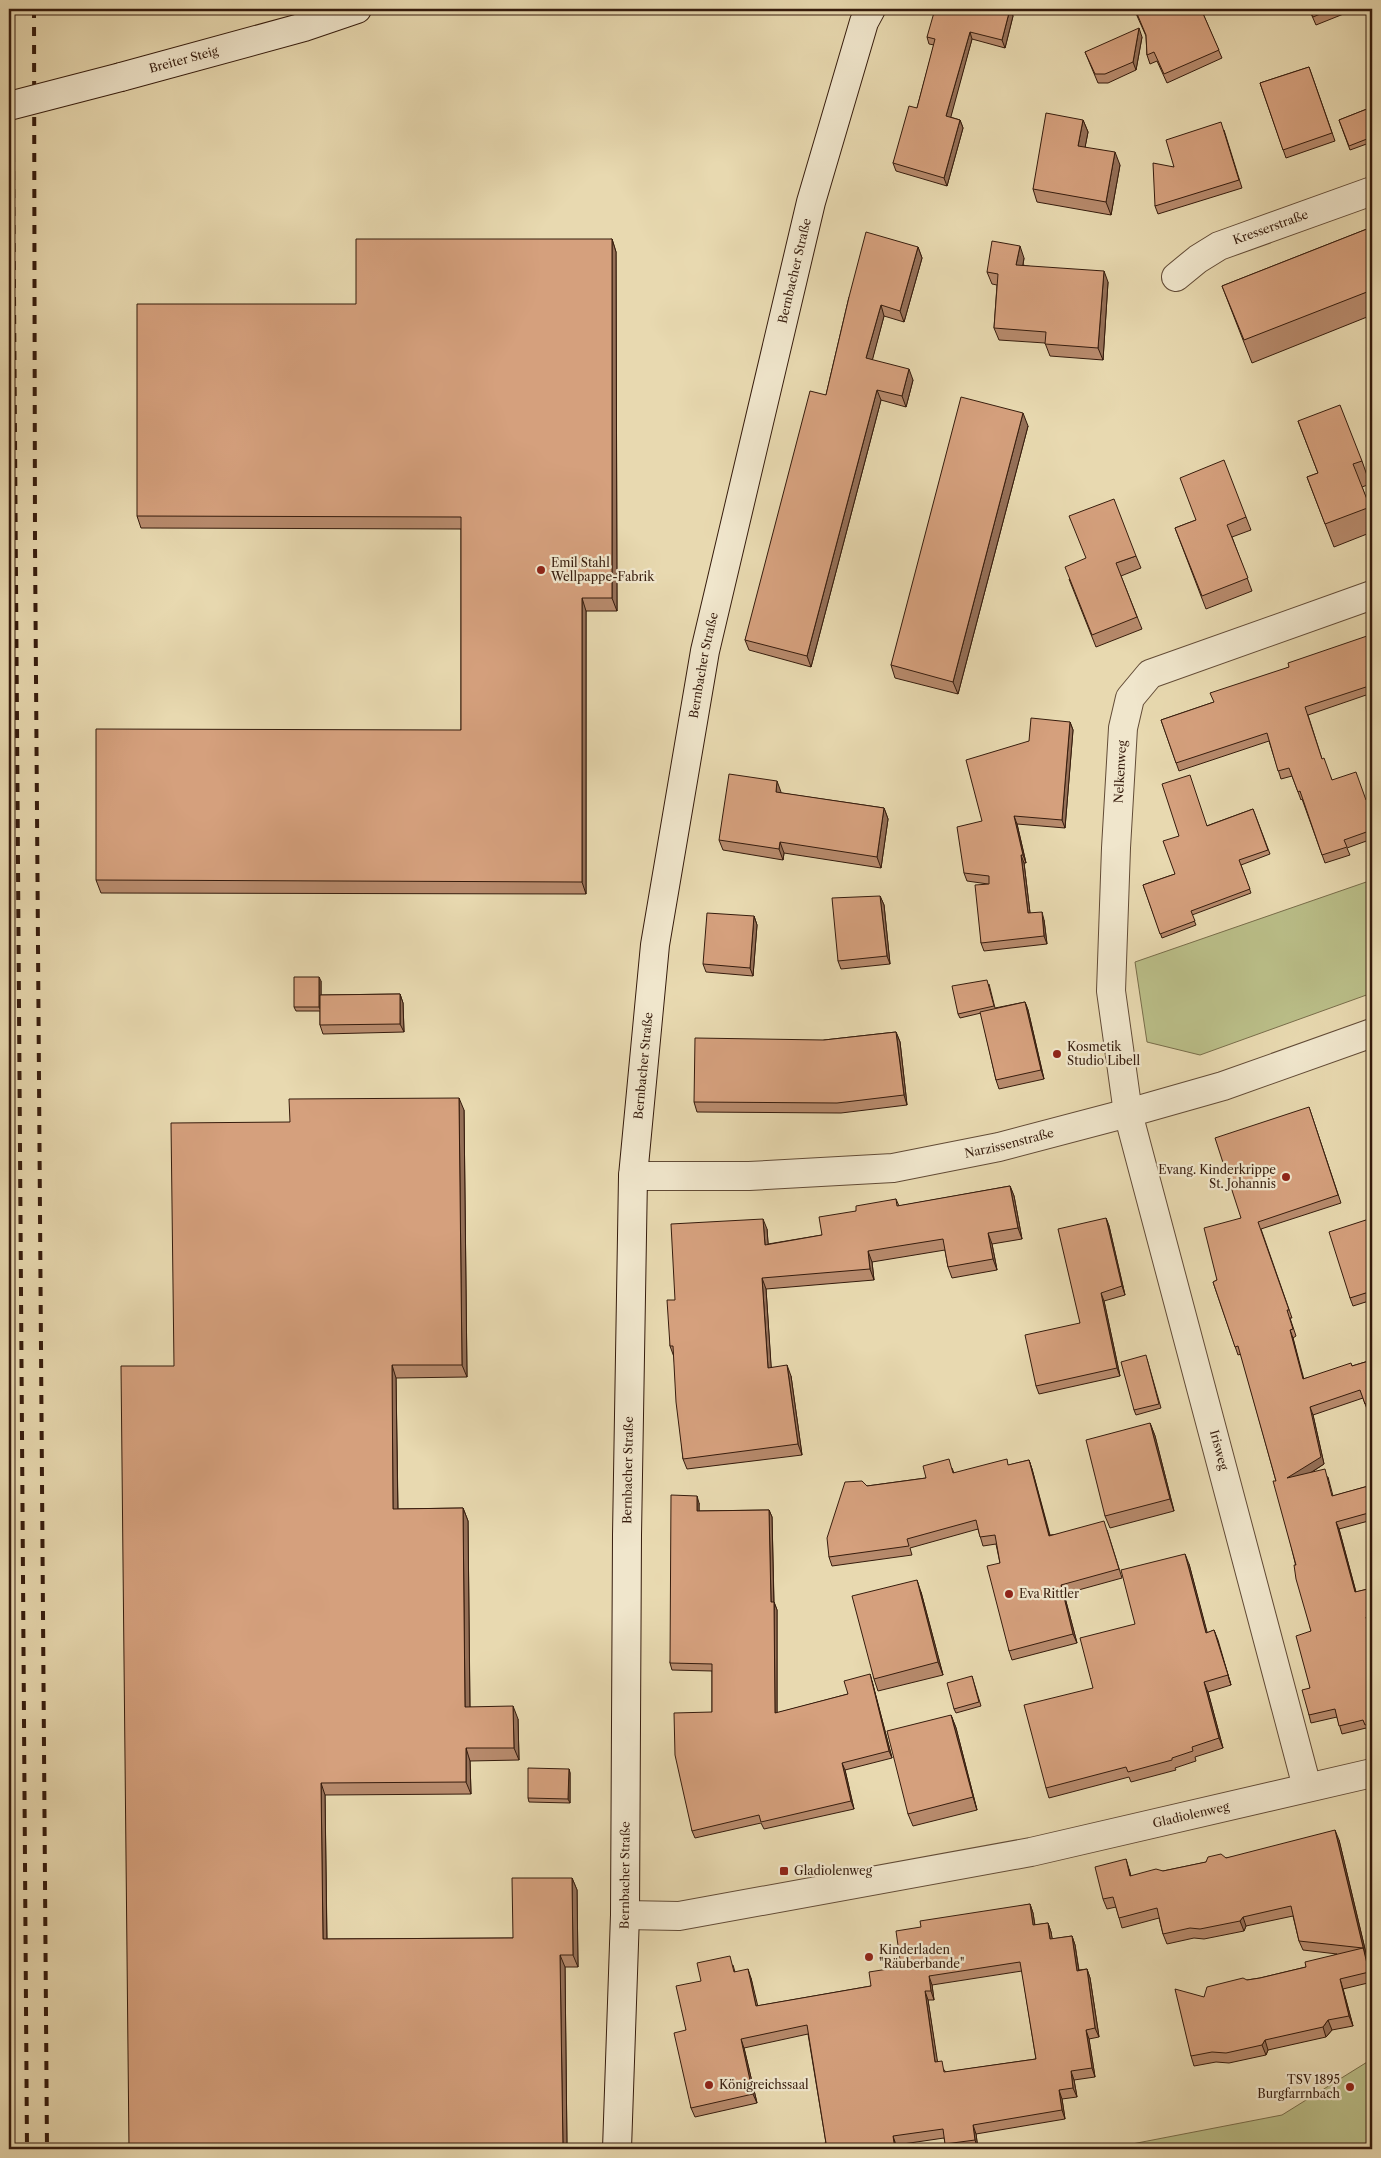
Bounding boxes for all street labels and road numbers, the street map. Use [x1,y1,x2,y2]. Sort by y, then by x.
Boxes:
street label: Breiter Steig [147,43,220,76]
street label: Kresserstraße [1231,206,1310,247]
street label: Bernbacher Straße [775,216,814,325]
street label: Bernbacher Straße [686,611,721,720]
street label: Nelkenweg [1111,739,1129,804]
street label: Bernbacher Straße [630,1011,656,1120]
street label: Narzissenstraße [963,1125,1056,1161]
street label: Bernbacher Straße [619,1416,636,1524]
street label: Irisweg [1207,1428,1232,1472]
street label: Gladiolenweg [1151,1798,1231,1831]
street label: Bernbacher Straße [617,1821,632,1929]

